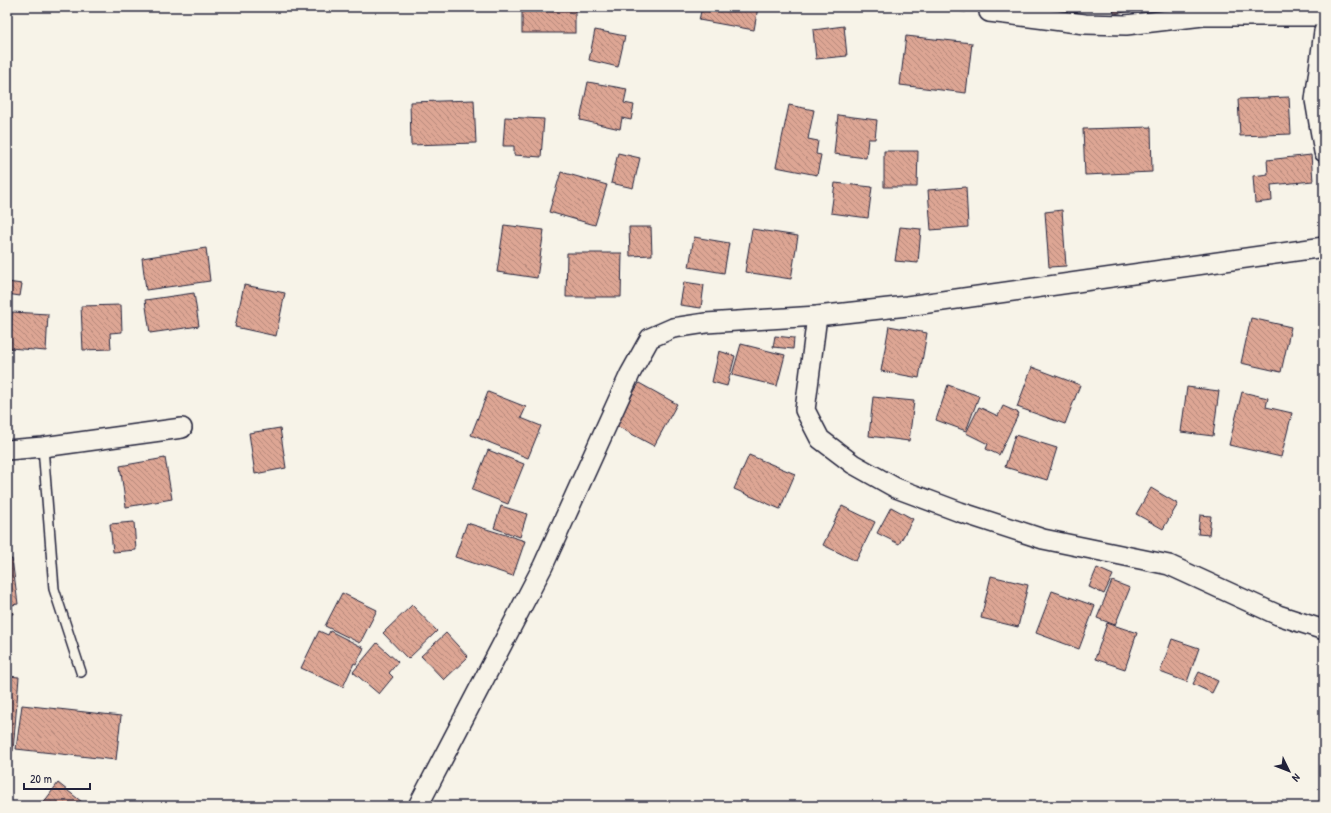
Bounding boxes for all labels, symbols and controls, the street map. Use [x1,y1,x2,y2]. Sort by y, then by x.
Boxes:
north arrow [1269,751,1309,791]
scale bar [24,765,90,791]
text: 20 m [30,770,52,787]
text: N [1289,771,1303,785]

